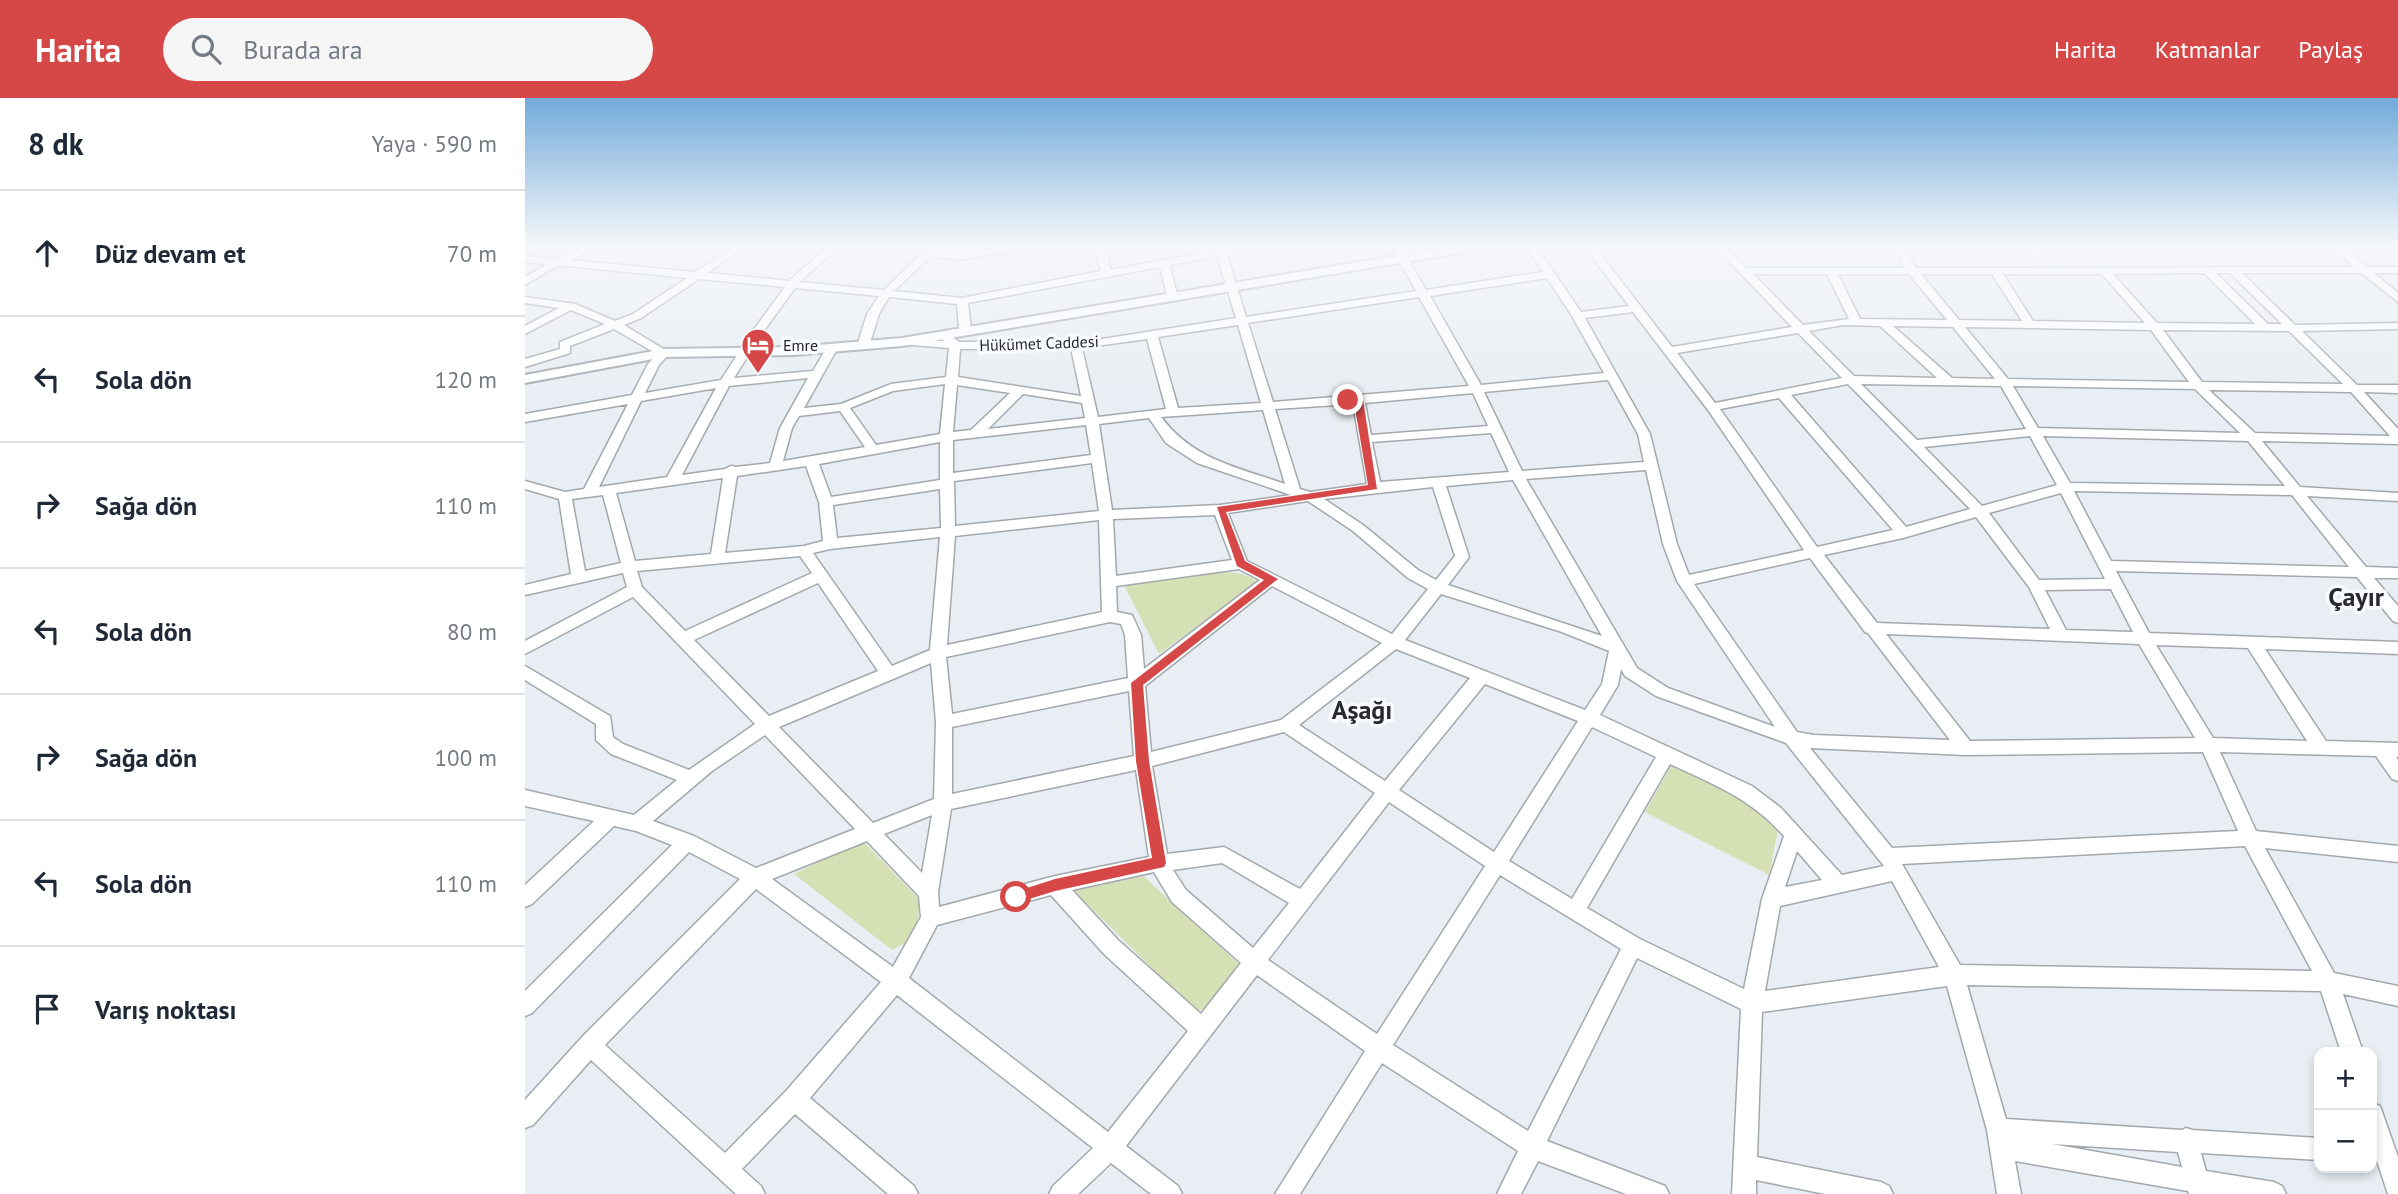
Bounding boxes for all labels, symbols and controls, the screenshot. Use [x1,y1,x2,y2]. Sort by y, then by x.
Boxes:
search box [163,18,653,81]
text: Harita [35,28,121,71]
icon: search [187,30,225,68]
text: Burada ara [243,33,363,66]
text: Harita [2054,34,2117,65]
text: Katmanlar [2155,34,2260,65]
text: Paylaş [2298,34,2363,65]
text: 8 dk [28,124,84,163]
text: Yaya · 590 m [371,129,497,158]
icon: ahead [28,234,66,272]
text: Düz devam et [95,237,245,270]
text: 70 m [447,239,497,268]
hotel icon: Emre [739,326,777,375]
street label: Hükümet Caddesi [979,331,1099,355]
place label: Emre [783,335,818,355]
icon: left [28,360,66,398]
text: Sola dön [95,363,192,396]
text: 120 m [435,365,497,394]
route end [1332,384,1363,415]
icon: right [28,486,66,524]
text: Sağa dön [95,489,197,522]
text: 110 m [435,491,497,520]
district label: Çayır [2328,580,2385,613]
icon: left [28,612,66,650]
text: Sola dön [95,615,192,648]
text: 80 m [447,617,497,646]
district label: Aşağı [1332,693,1392,726]
icon: right [28,738,66,776]
text: Sağa dön [95,741,197,774]
text: 100 m [435,743,497,772]
icon: left [28,864,66,902]
text: Sola dön [95,867,192,900]
text: 110 m [435,869,497,898]
route start [1000,881,1031,912]
icon: arrive [28,990,66,1028]
text: Varış noktası [95,993,237,1026]
map controls [2314,1047,2377,1173]
button: + [2314,1047,2377,1110]
button: − [2314,1110,2377,1173]

